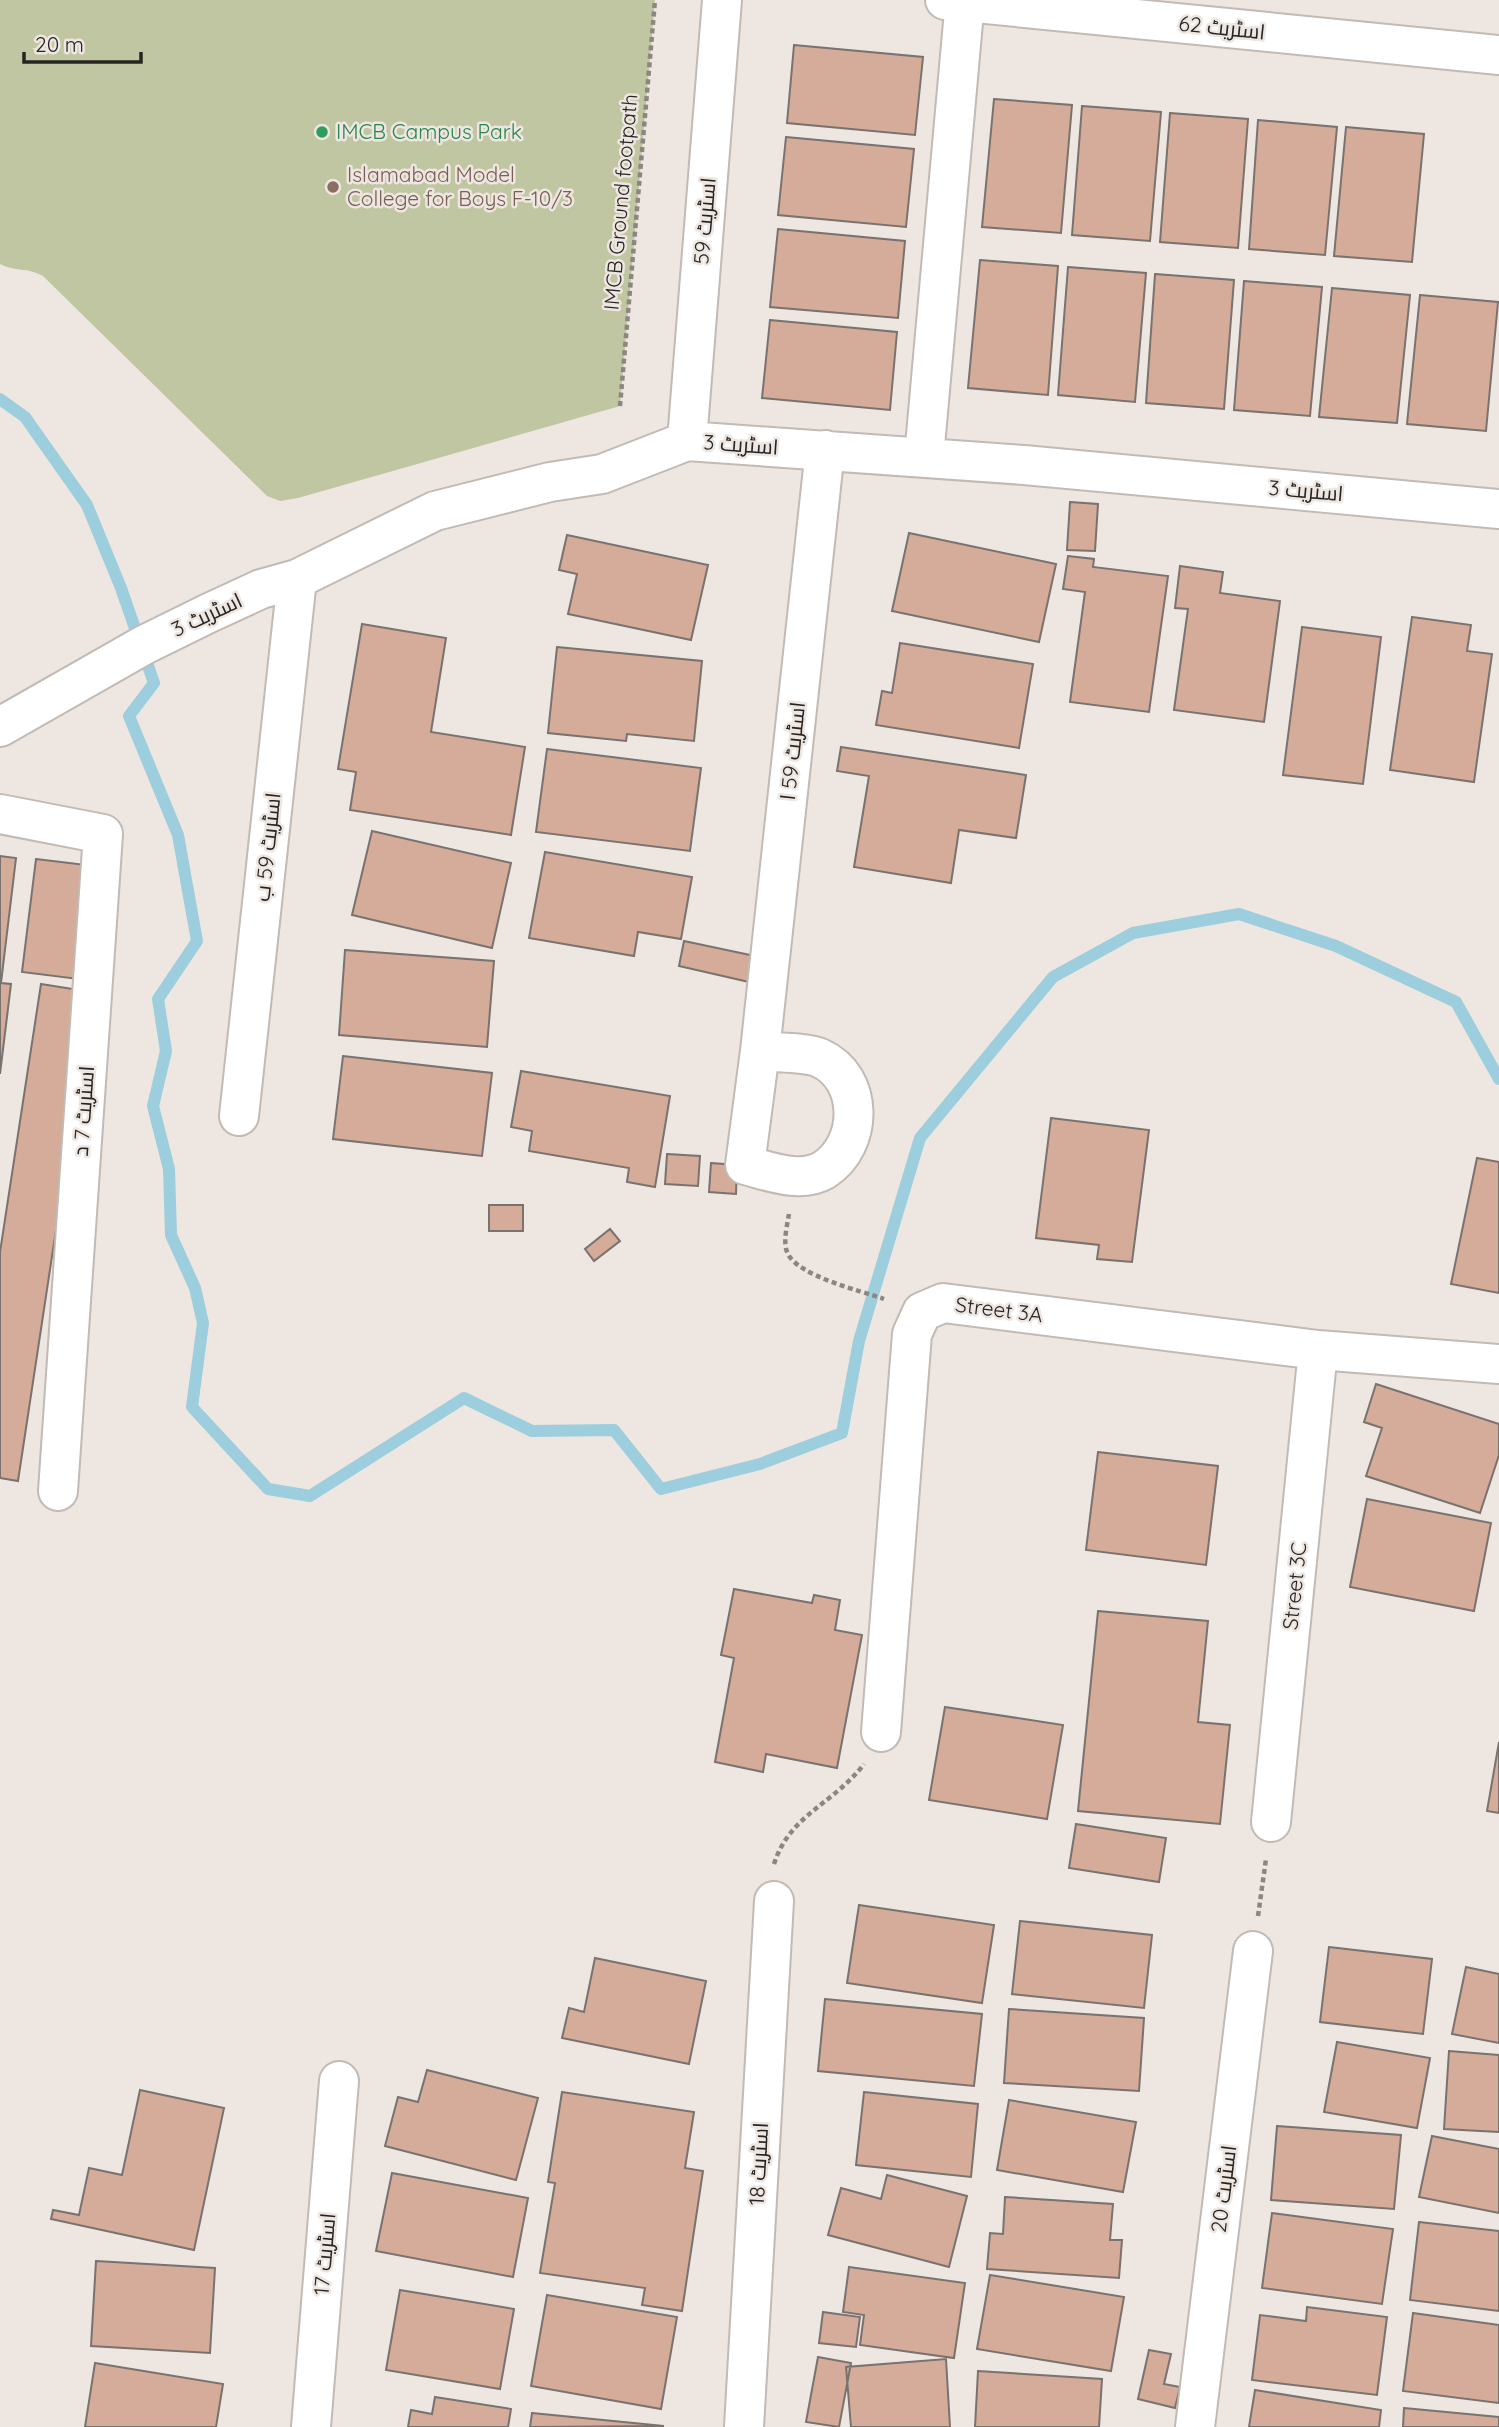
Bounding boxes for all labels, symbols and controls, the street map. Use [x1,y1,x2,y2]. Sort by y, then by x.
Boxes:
street label: اسٹریٹ 62 [1178,10,1267,44]
scale bar [24,21,142,65]
text: 20 m [35,31,84,57]
street label: IMCB Ground footpath [598,93,642,311]
place label: IMCB Campus Park [336,118,522,144]
marker: IMCB Campus Park [314,124,330,140]
place label: Islamabad Model College for Boys F-10/3 [347,161,573,211]
street label: اسٹریٹ 59 [687,176,721,265]
marker: Islamabad Model College for Boys F-10/3 [325,179,341,195]
street label: اسٹریٹ 3 [703,428,779,460]
street label: اسٹریٹ 3 [1268,474,1345,506]
street label: اسٹریٹ 3 [167,586,246,642]
street label: اسٹریٹ 59 ا [774,701,810,801]
street label: اسٹریٹ 59 ب [248,791,286,903]
street label: اسٹریٹ 7 د [67,1065,99,1157]
street label: Street 3A [954,1291,1044,1327]
street label: Street 3C [1276,1541,1312,1631]
street label: اسٹریٹ 18 [743,2122,773,2206]
street label: اسٹریٹ 20 [1205,2144,1241,2234]
street label: اسٹریٹ 17 [307,2212,341,2296]

